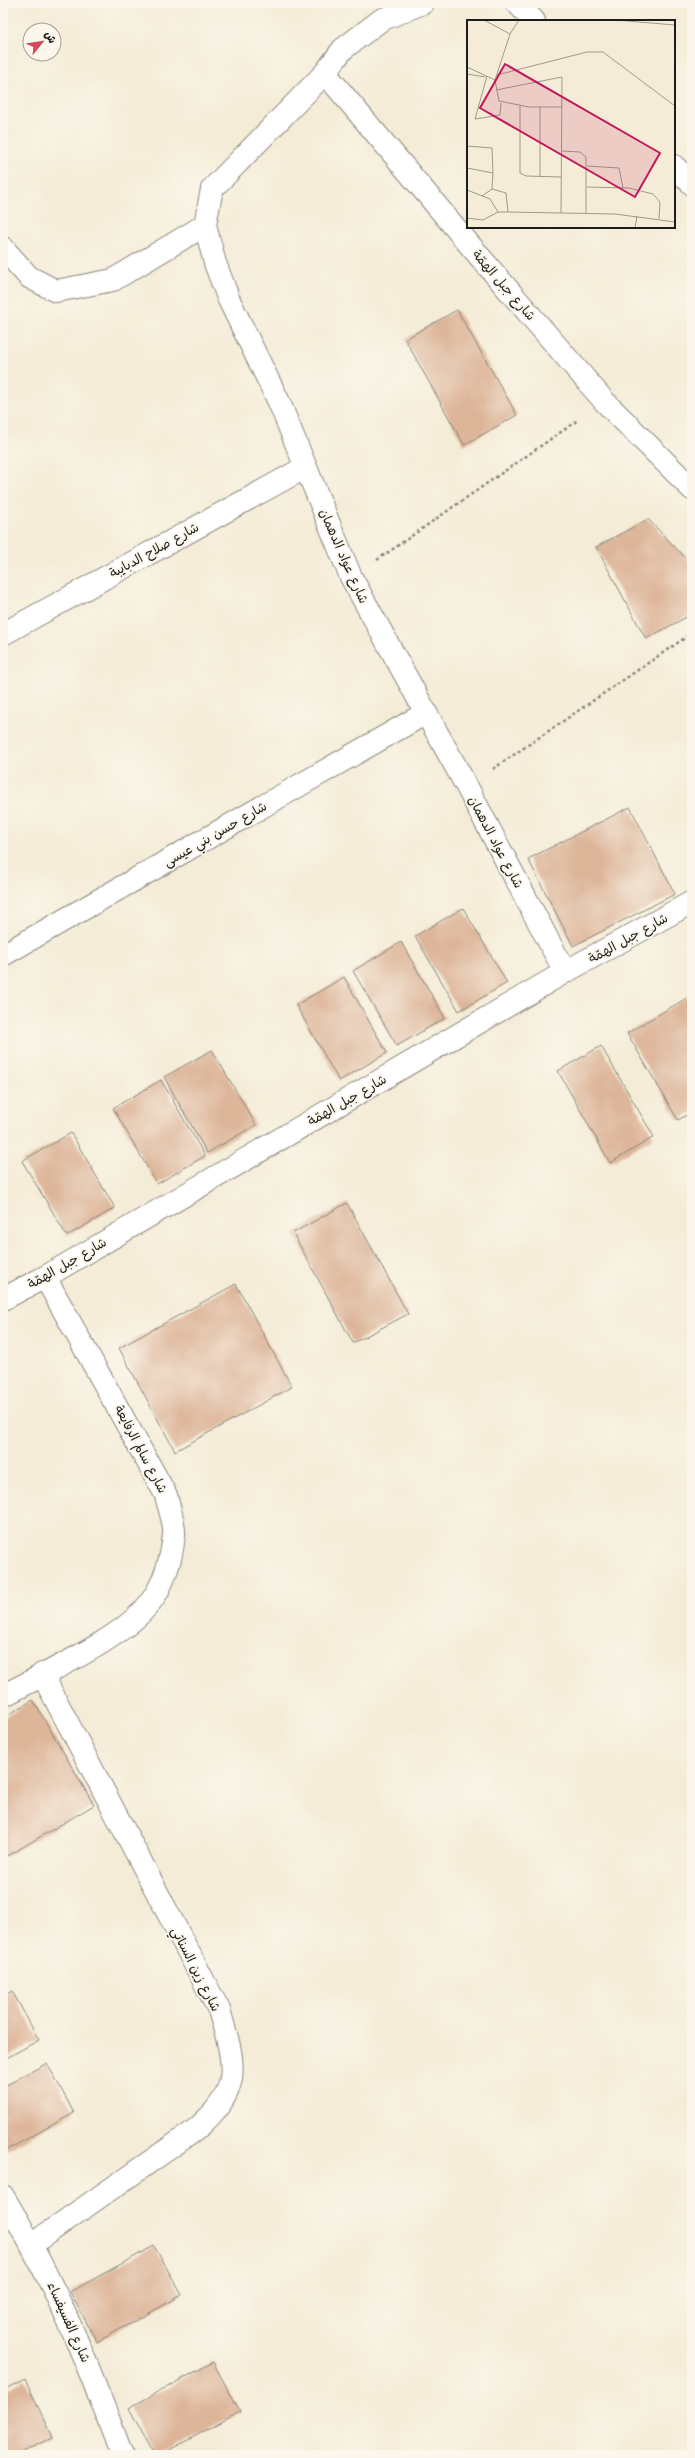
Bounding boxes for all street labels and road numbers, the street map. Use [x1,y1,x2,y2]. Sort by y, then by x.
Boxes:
street label: شارع جبل الهمّة [468,247,539,325]
street label: شارع عواد الدهمان [315,506,372,606]
street label: شارع صلاح الدبايبة [107,519,202,582]
street label: شارع عواد الدهمان [464,793,527,892]
street label: شارع حسن بني عيسى [161,798,271,873]
street label: شارع جبل الهمّة [586,910,671,968]
street label: شارع جبل الهمّة [305,1071,390,1130]
street label: شارع جبل الهمّة [25,1234,110,1293]
street label: شارع سالم الرفايعة [109,1403,170,1497]
street label: شارع زين السناتي [165,1924,224,2016]
street label: شارع الفسيفساء [43,2279,93,2365]

